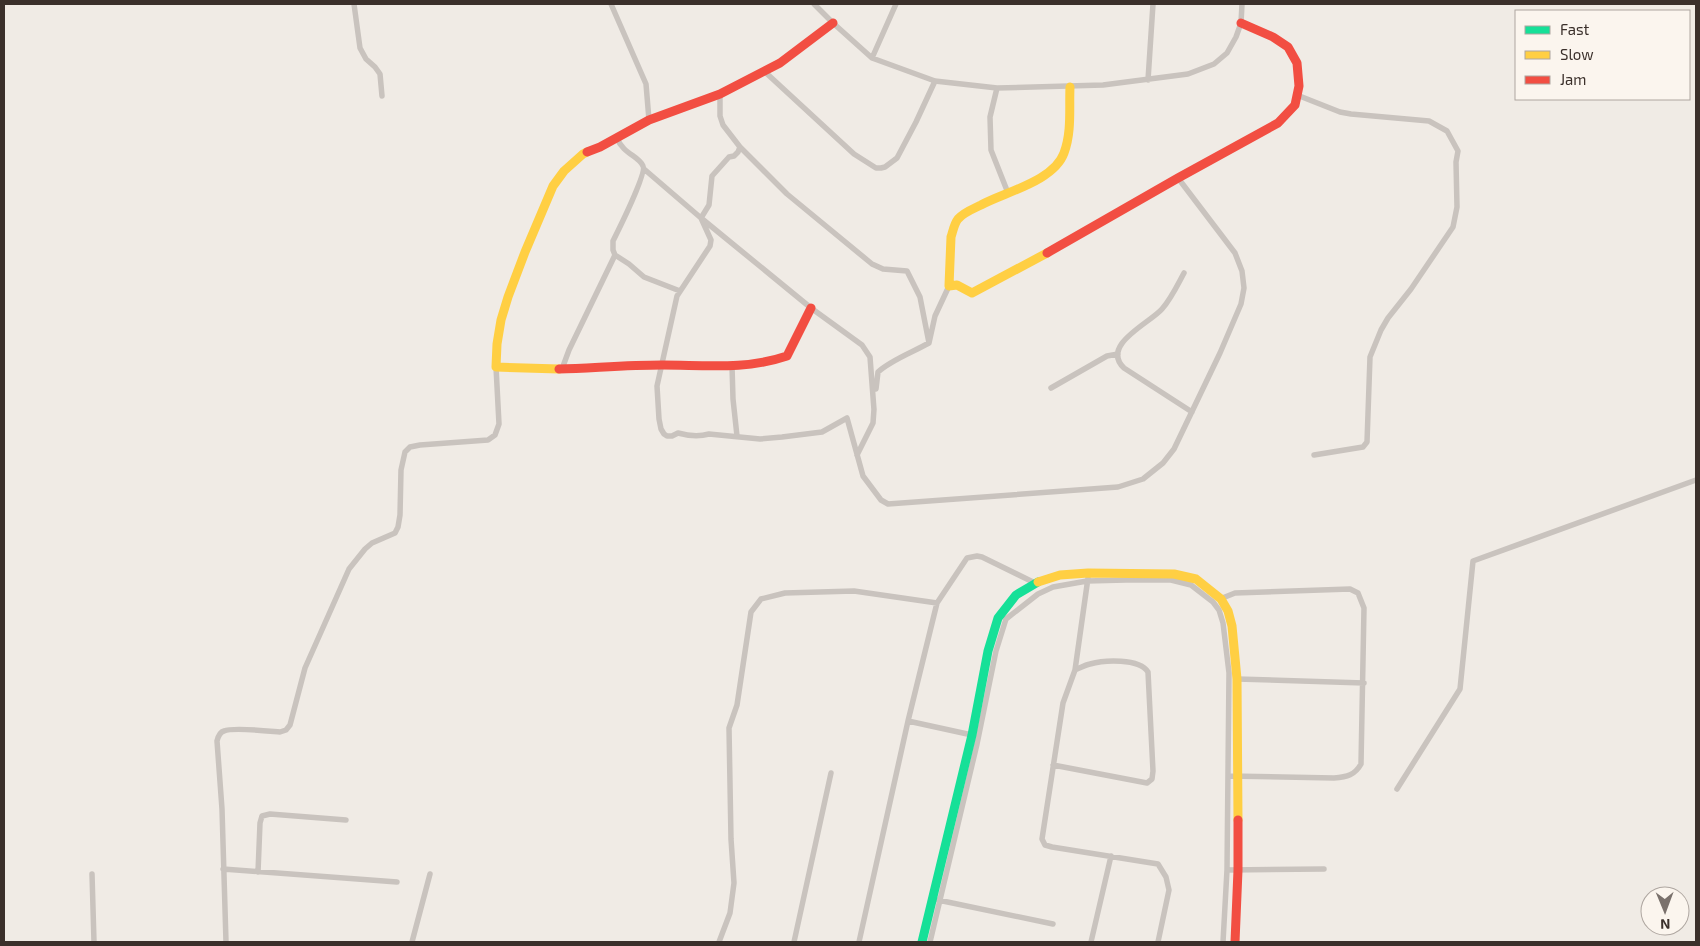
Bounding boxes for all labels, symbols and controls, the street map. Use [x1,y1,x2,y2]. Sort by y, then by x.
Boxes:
legend [1515,10,1690,100]
text: Fast [1560,20,1590,38]
text: Slow [1560,45,1594,63]
text: Jam [1560,70,1586,88]
north arrow [1640,886,1690,936]
text: N [1660,916,1670,933]

